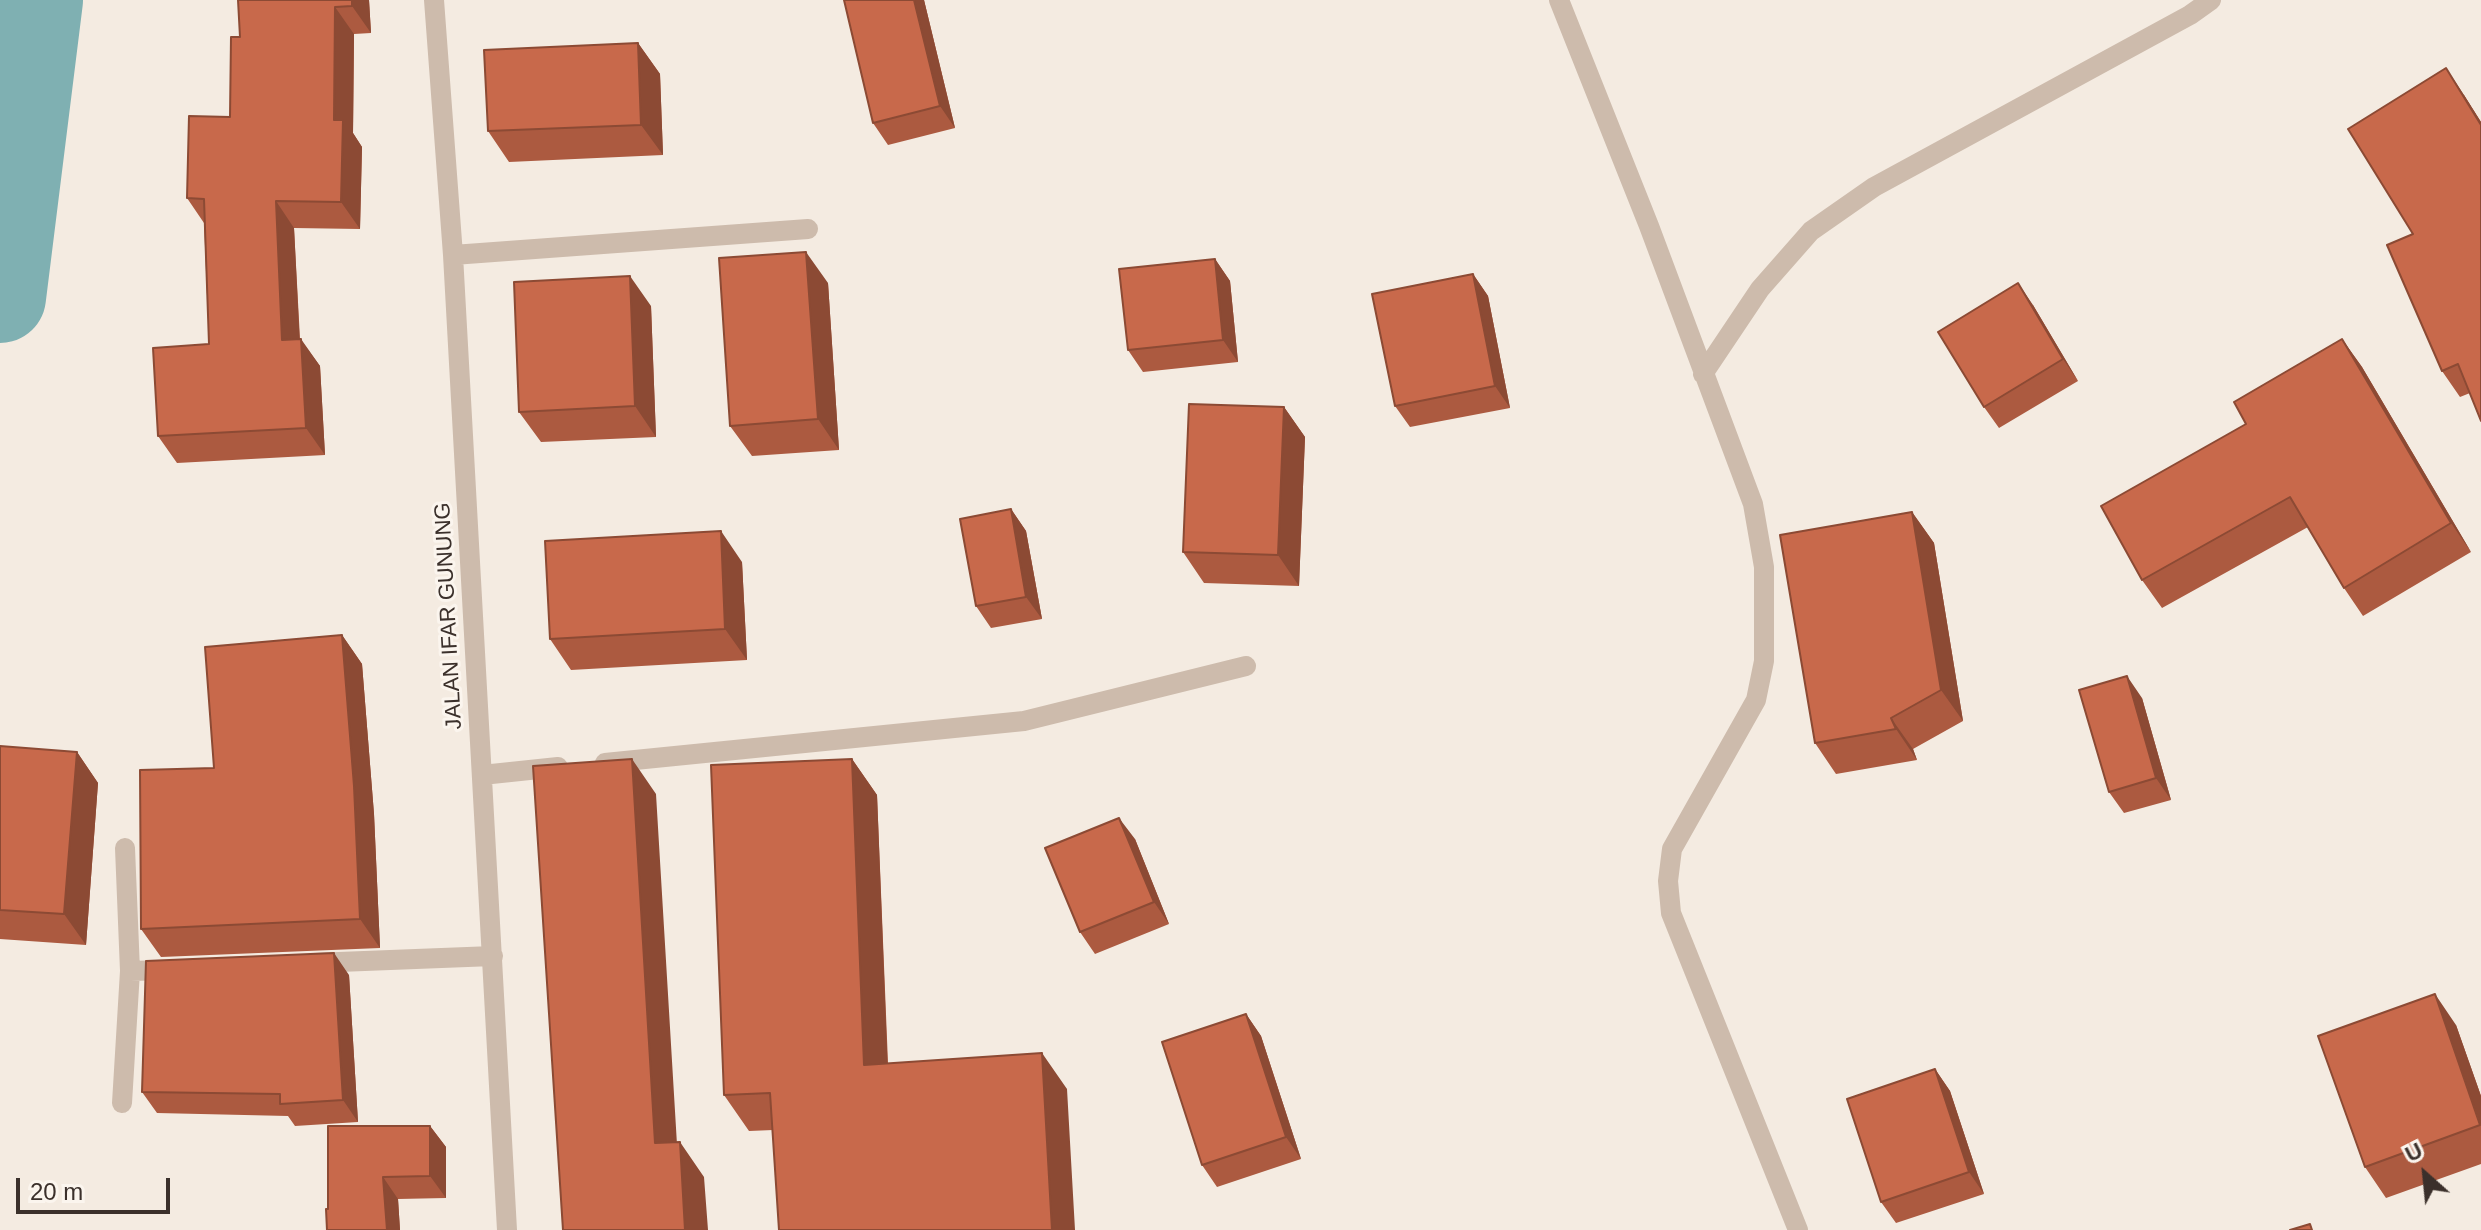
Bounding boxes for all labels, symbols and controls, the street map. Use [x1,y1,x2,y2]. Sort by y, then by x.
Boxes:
street label: JALAN IFAR GUNUNG [430,502,468,730]
north arrow [2385,1134,2465,1214]
text: U [2401,1137,2427,1167]
scale bar [20,1162,174,1212]
text: 20 m [30,1178,83,1205]

